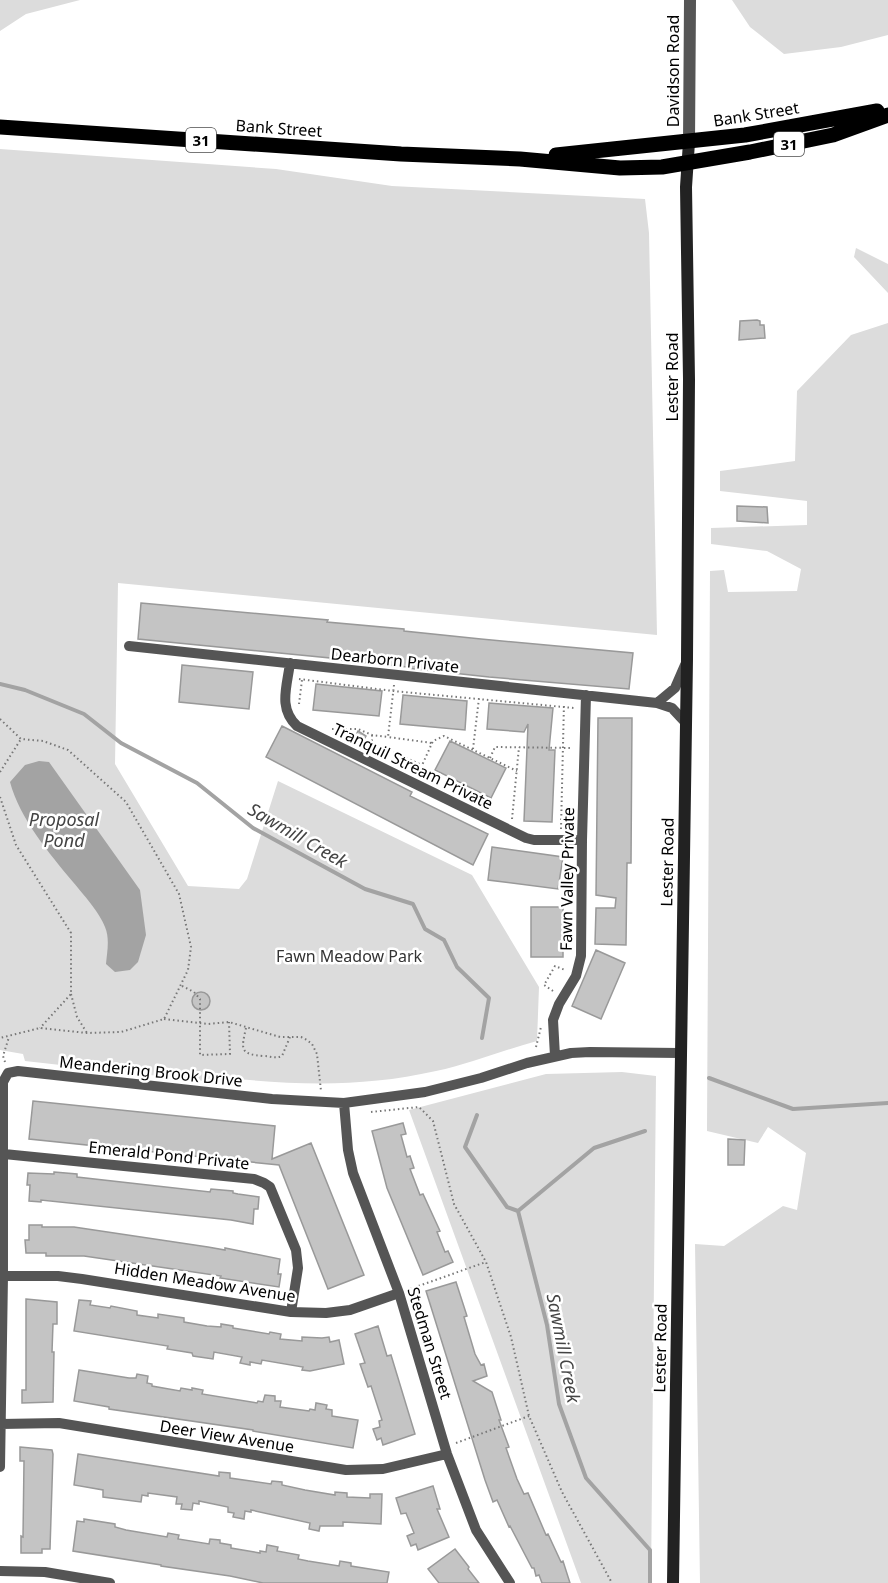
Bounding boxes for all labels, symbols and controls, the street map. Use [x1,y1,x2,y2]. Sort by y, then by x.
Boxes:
street label: Davidson Road [662,15,684,127]
street label: Bank Street [711,96,801,132]
street label: Bank Street [235,114,323,142]
road number: 31 [186,128,216,152]
road number: 31 [774,132,804,156]
street label: Lester Road [661,332,683,422]
street label: Dearborn Private [330,642,460,678]
street label: Tranquil Stream Private [329,718,497,814]
water label: Sawmill Creek [244,797,353,874]
water label: Proposal Pond [29,807,100,852]
street label: Fawn Valley Private [555,807,579,951]
street label: Lester Road [655,817,679,907]
park label: Fawn Meadow Park [276,945,423,967]
street label: Meandering Brook Drive [58,1050,244,1092]
street label: Emerald Pond Private [87,1136,251,1174]
street label: Hidden Meadow Avenue [113,1257,297,1307]
street label: Stedman Street [403,1284,458,1402]
water label: Sawmill Creek [542,1291,587,1406]
street label: Lester Road [648,1303,672,1393]
street label: Deer View Avenue [158,1415,296,1457]

